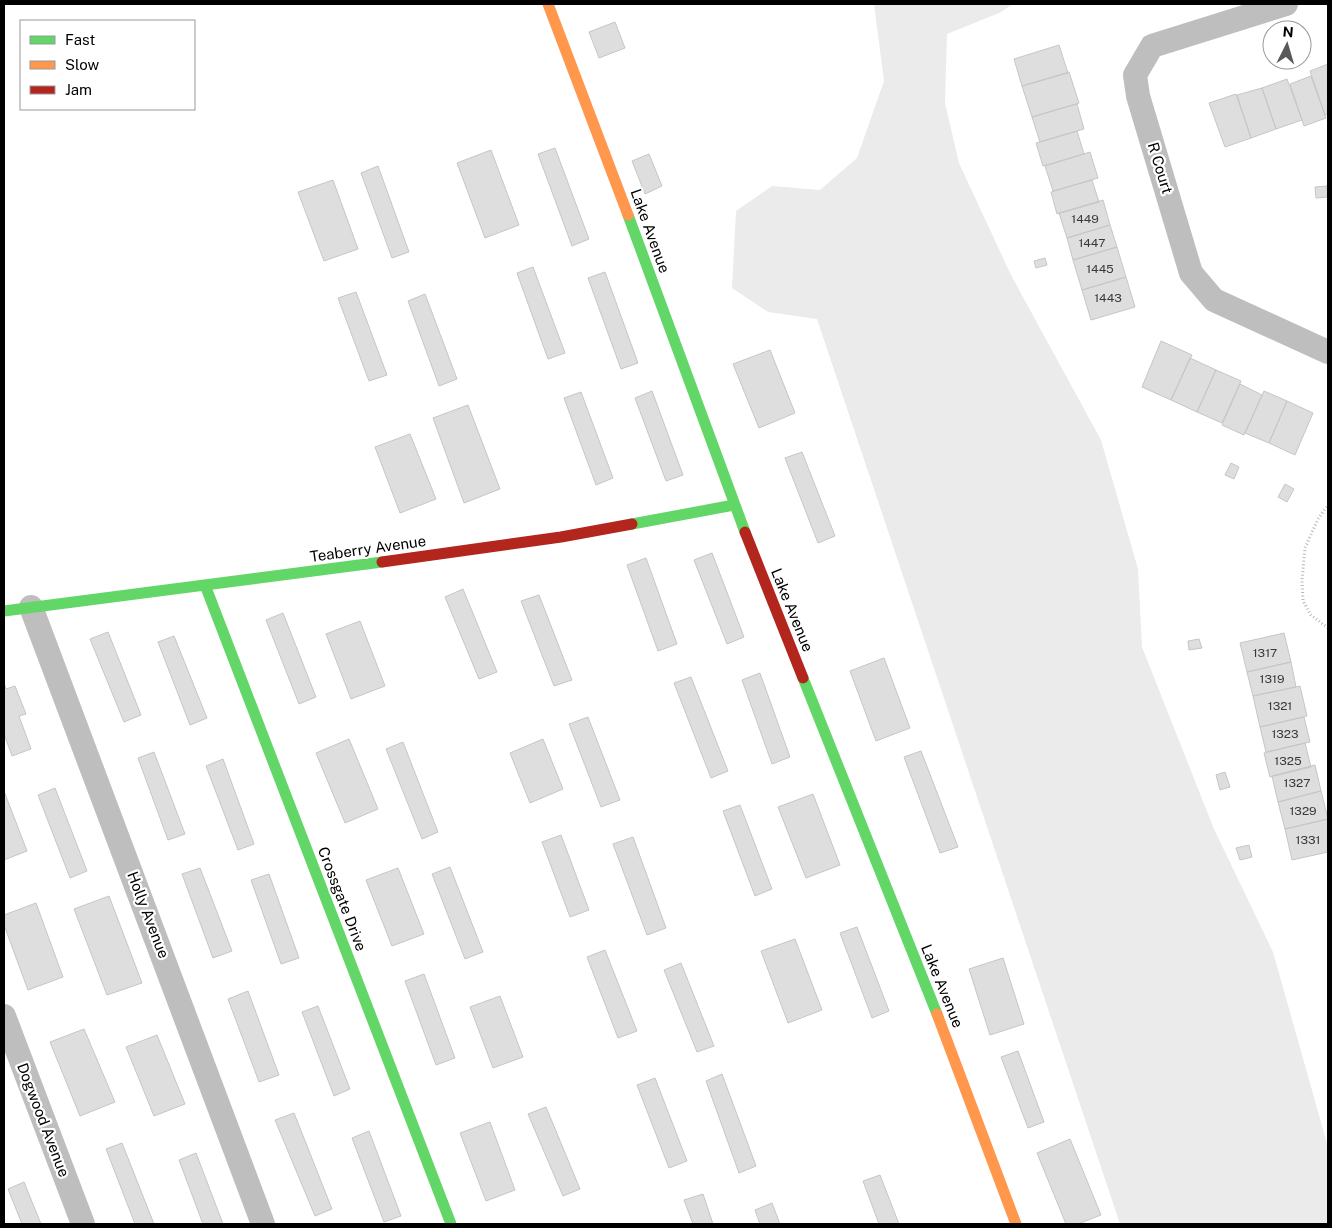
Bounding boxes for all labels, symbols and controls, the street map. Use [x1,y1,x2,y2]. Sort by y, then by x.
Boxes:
legend [20,20,195,110]
north arrow [1262,20,1312,70]
text: N [1282,24,1294,40]
text: Fast [65,31,95,48]
text: Slow [65,56,100,73]
text: Jam [65,81,92,98]
street label: R Court [1145,140,1176,196]
street label: Lake Avenue [627,186,674,275]
house number: 1449 [1071,212,1099,226]
house number: 1447 [1078,236,1106,250]
house number: 1445 [1086,262,1114,276]
house number: 1443 [1094,291,1122,305]
street label: Teaberry Avenue [309,532,427,565]
street label: Lake Avenue [768,566,817,654]
house number: 1317 [1253,646,1277,660]
house number: 1319 [1260,672,1284,686]
house number: 1321 [1268,699,1292,713]
house number: 1323 [1271,727,1299,741]
house number: 1325 [1274,754,1302,768]
house number: 1327 [1284,776,1310,790]
house number: 1329 [1289,804,1317,818]
house number: 1331 [1296,833,1320,847]
street label: Crossgate Drive [315,844,370,953]
street label: Holly Avenue [124,869,173,961]
street label: Lake Avenue [918,942,967,1030]
street label: Dogwood Avenue [14,1060,73,1179]

